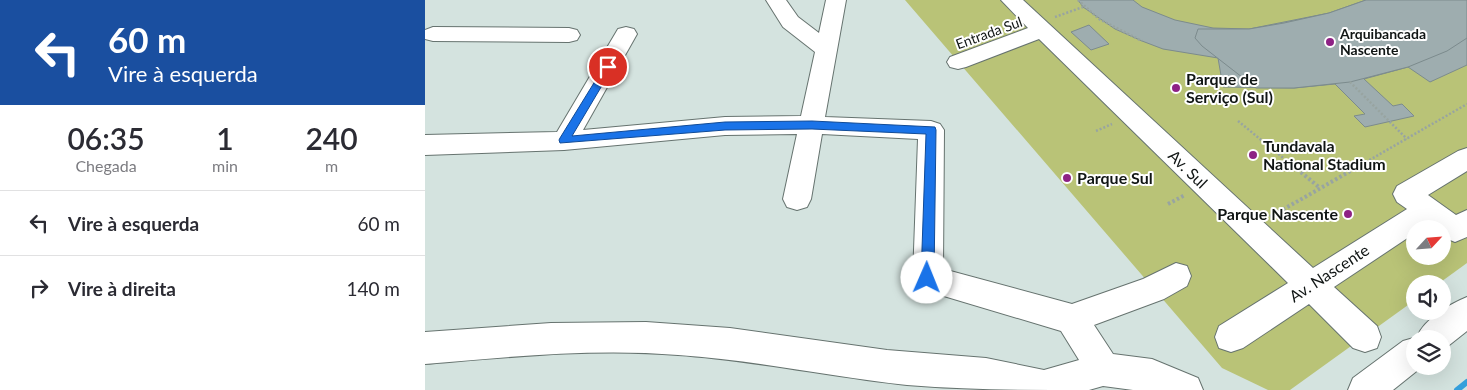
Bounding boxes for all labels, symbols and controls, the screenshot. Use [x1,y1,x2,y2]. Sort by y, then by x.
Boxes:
street label: Entrada Sul [953,13,1024,52]
text: 60 m [108,18,186,60]
icon: left [25,20,90,85]
place label: Arquibancada Nascente [1339,25,1426,58]
marker: Arquibancada Nascente [1324,36,1336,48]
pin [587,46,629,88]
icon: arrive [594,53,622,81]
text: Vire à esquerda [108,60,258,87]
place label: Parque de Serviço (Sul) [1186,69,1273,106]
marker: Parque de Serviço (Sul) [1170,82,1182,94]
text: 06:35 [67,120,145,156]
text: 1 [216,120,234,156]
text: 240 [305,120,358,156]
place label: Tundavala National Stadium [1263,136,1386,173]
street label: Av. Sul [1165,145,1212,192]
marker: Tundavala National Stadium [1247,149,1259,161]
text: Chegada [75,156,137,175]
text: min [212,156,238,175]
text: m [325,156,338,175]
place label: Parque Sul [1077,168,1153,187]
marker: Parque Sul [1061,172,1073,184]
place label: Parque Nascente [1217,204,1338,223]
marker: Parque Nascente [1342,208,1354,220]
icon: left [25,209,53,237]
text: Vire à esquerda [68,212,199,235]
text: 60 m [357,212,400,235]
north arrow [1406,220,1451,265]
map controls [1406,220,1451,375]
street label: Av. Nascente [1285,240,1372,305]
position arrow [900,251,952,303]
icon: right [25,274,53,302]
button: sound [1406,275,1451,320]
text: Vire à direita [68,277,176,300]
text: 140 m [346,277,400,300]
button: layers [1406,330,1451,375]

